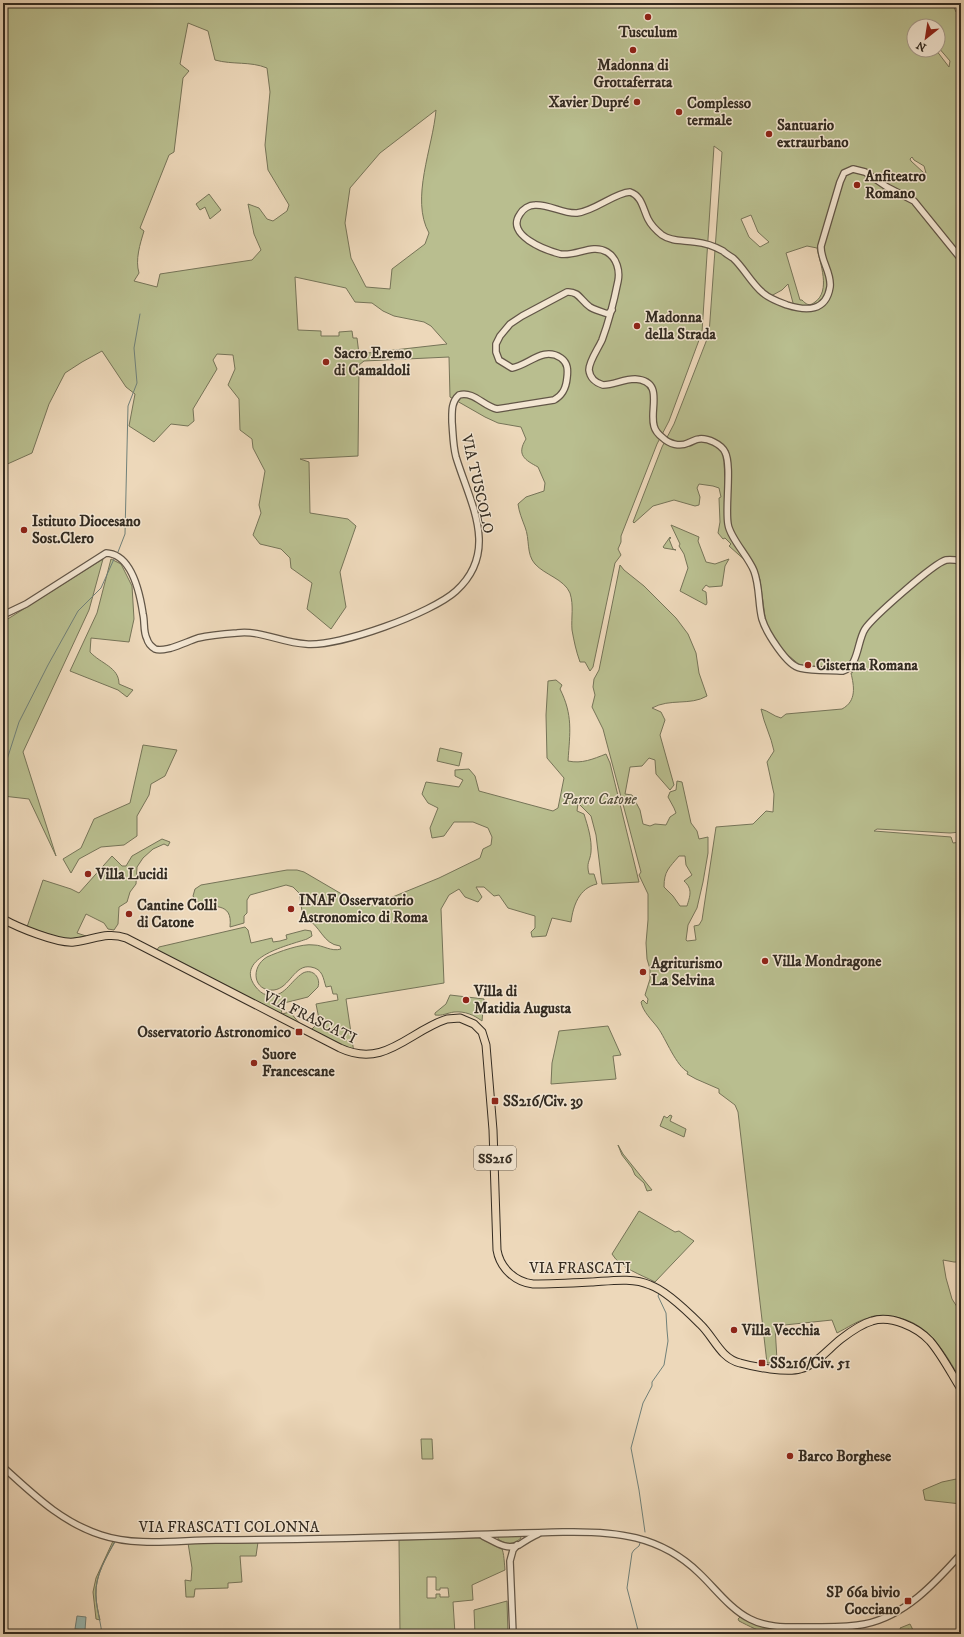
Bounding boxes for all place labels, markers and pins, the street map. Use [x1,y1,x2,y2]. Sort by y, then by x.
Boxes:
marker: Tusculum [643,12,653,22]
place label: Tusculum [617,23,678,42]
marker: Madonna di Grottaferrata [628,45,638,55]
place label: Madonna di Grottaferrata [594,56,673,92]
place label: Xavier Dupré [549,93,630,112]
place label: Complesso termale [687,94,752,130]
marker: Xavier Dupré [632,97,642,107]
marker: Complesso termale [674,107,684,117]
place label: Santuario extraurbano [777,116,849,152]
marker: Santuario extraurbano [764,129,774,139]
place label: Anfiteatro Romano [864,167,927,203]
marker: Anfiteatro Romano [852,180,862,190]
place label: Madonna della Strada [645,308,716,344]
marker: Madonna della Strada [632,321,642,331]
place label: Sacro Eremo di Camaldoli [334,344,412,380]
marker: Sacro Eremo di Camaldoli [321,357,331,367]
place label: Istituto Diocesano Sost.Clero [32,512,141,548]
marker: Istituto Diocesano Sost.Clero [19,525,29,535]
place label: Cisterna Romana [816,656,918,675]
marker: Cisterna Romana [803,660,813,670]
place label: Villa Lucidi [95,865,168,884]
marker: Villa Lucidi [83,869,93,879]
place label: INAF Osservatorio Astronomico di Roma [298,891,428,927]
place label: Cantine Colli di Catone [137,896,217,932]
marker: INAF Osservatorio Astronomico di Roma [286,904,296,914]
marker: Cantine Colli di Catone [124,909,134,919]
place label: Villa Mondragone [772,952,882,971]
place label: Agriturismo La Selvina [650,954,723,990]
marker: Villa Mondragone [760,956,770,966]
marker: Agriturismo La Selvina [638,967,648,977]
place label: Villa di Matidia Augusta [473,982,572,1018]
marker: Villa di Matidia Augusta [461,995,471,1005]
place label: Osservatorio Astronomico [137,1023,292,1042]
marker: Osservatorio Astronomico [294,1027,304,1037]
place label: Suore Francescane [262,1045,335,1081]
marker: Suore Francescane [249,1058,259,1068]
place label: SS216/Civ. 39 [503,1092,583,1111]
marker: SS216/Civ. 39 [490,1096,500,1106]
place label: Villa Vecchia [741,1321,820,1340]
marker: Villa Vecchia [729,1325,739,1335]
place label: SS216/Civ. 51 [770,1354,851,1373]
marker: SS216/Civ. 51 [757,1358,767,1368]
place label: Barco Borghese [798,1447,892,1466]
marker: Barco Borghese [785,1451,795,1461]
place label: SP 66a bivio Cocciano [826,1583,901,1619]
marker: SP 66a bivio Cocciano [903,1596,913,1606]

